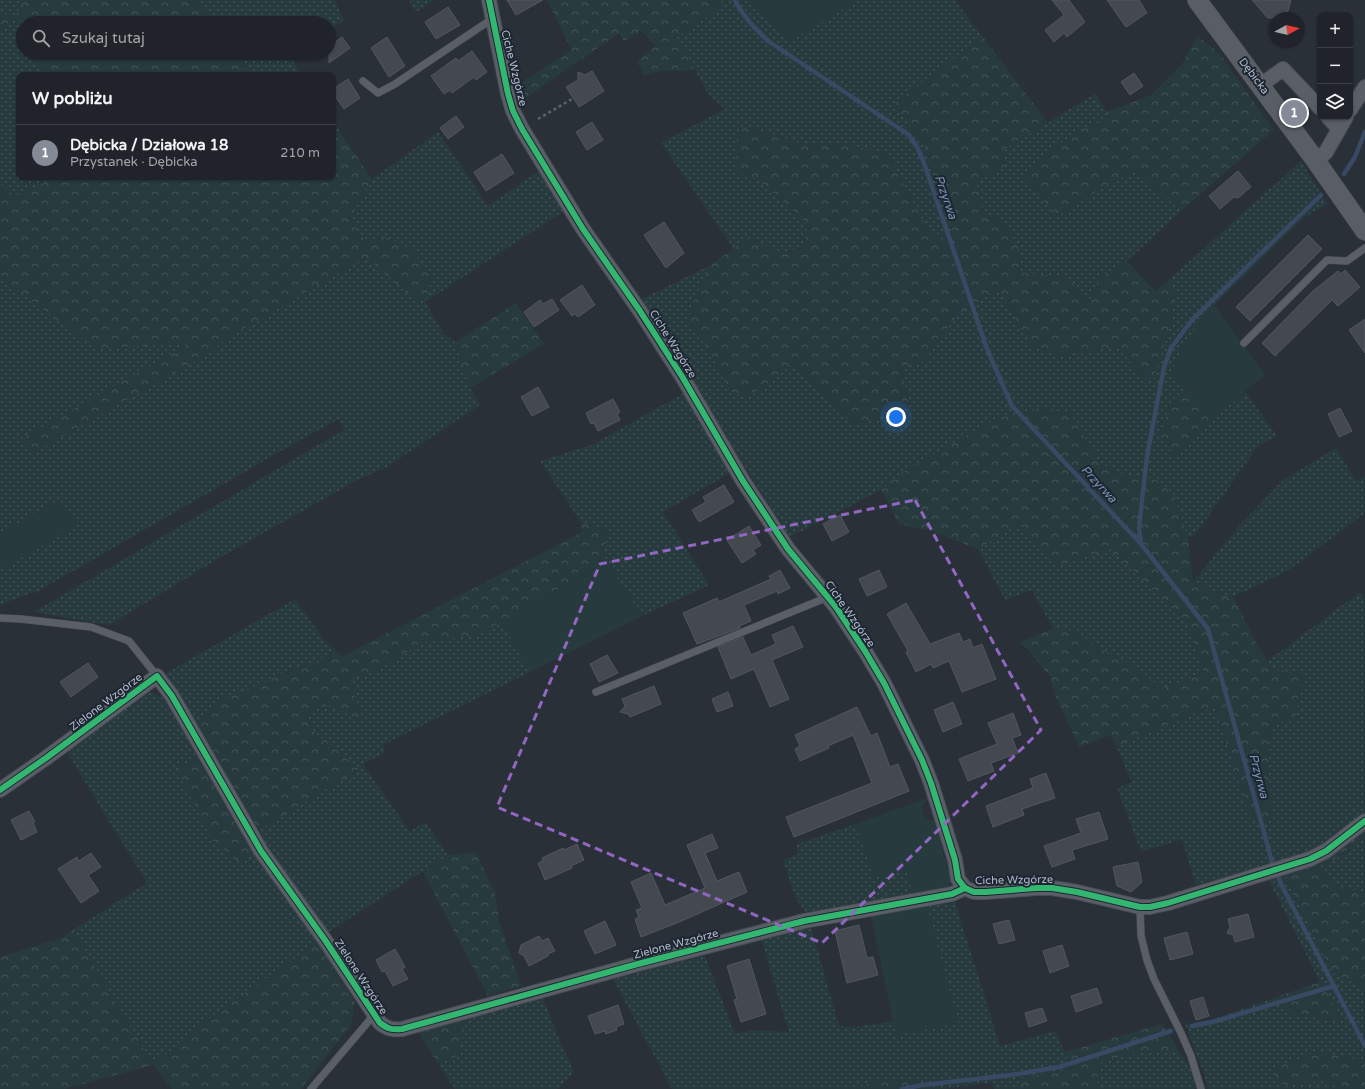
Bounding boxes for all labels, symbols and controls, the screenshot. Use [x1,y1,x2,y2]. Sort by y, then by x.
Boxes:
north arrow [1269,12,1305,48]
map controls [1317,12,1353,120]
button: + [1317,12,1353,48]
search box [16,16,336,60]
icon: search [30,27,52,49]
street label: Ciche Wzgórze [498,28,530,108]
text: Szukaj tutaj [62,29,145,47]
button: − [1317,48,1353,84]
street label: Dębicka [1236,55,1272,97]
button: layers [1317,84,1353,120]
text: W pobliżu [32,88,113,109]
pin: 1 [1281,98,1307,128]
text: Dębicka / Działowa 18 [70,136,228,154]
text: 1 [41,145,49,161]
text: 210 m [280,145,320,161]
text: Przystanek · Dębicka [70,154,198,170]
water label: Przyrwa [932,173,960,221]
street label: Ciche Wzgórze [647,307,699,381]
your location [886,407,906,427]
water label: Przyrwa [1078,462,1120,506]
street label: Ciche Wzgórze [822,578,878,650]
street label: Zielone Wzgórze [67,671,145,733]
water label: Przyrwa [1246,752,1272,800]
street label: Ciche Wzgórze [975,873,1053,887]
street label: Zielone Wzgórze [632,926,720,962]
street label: Zielone Wzgórze [332,937,390,1017]

